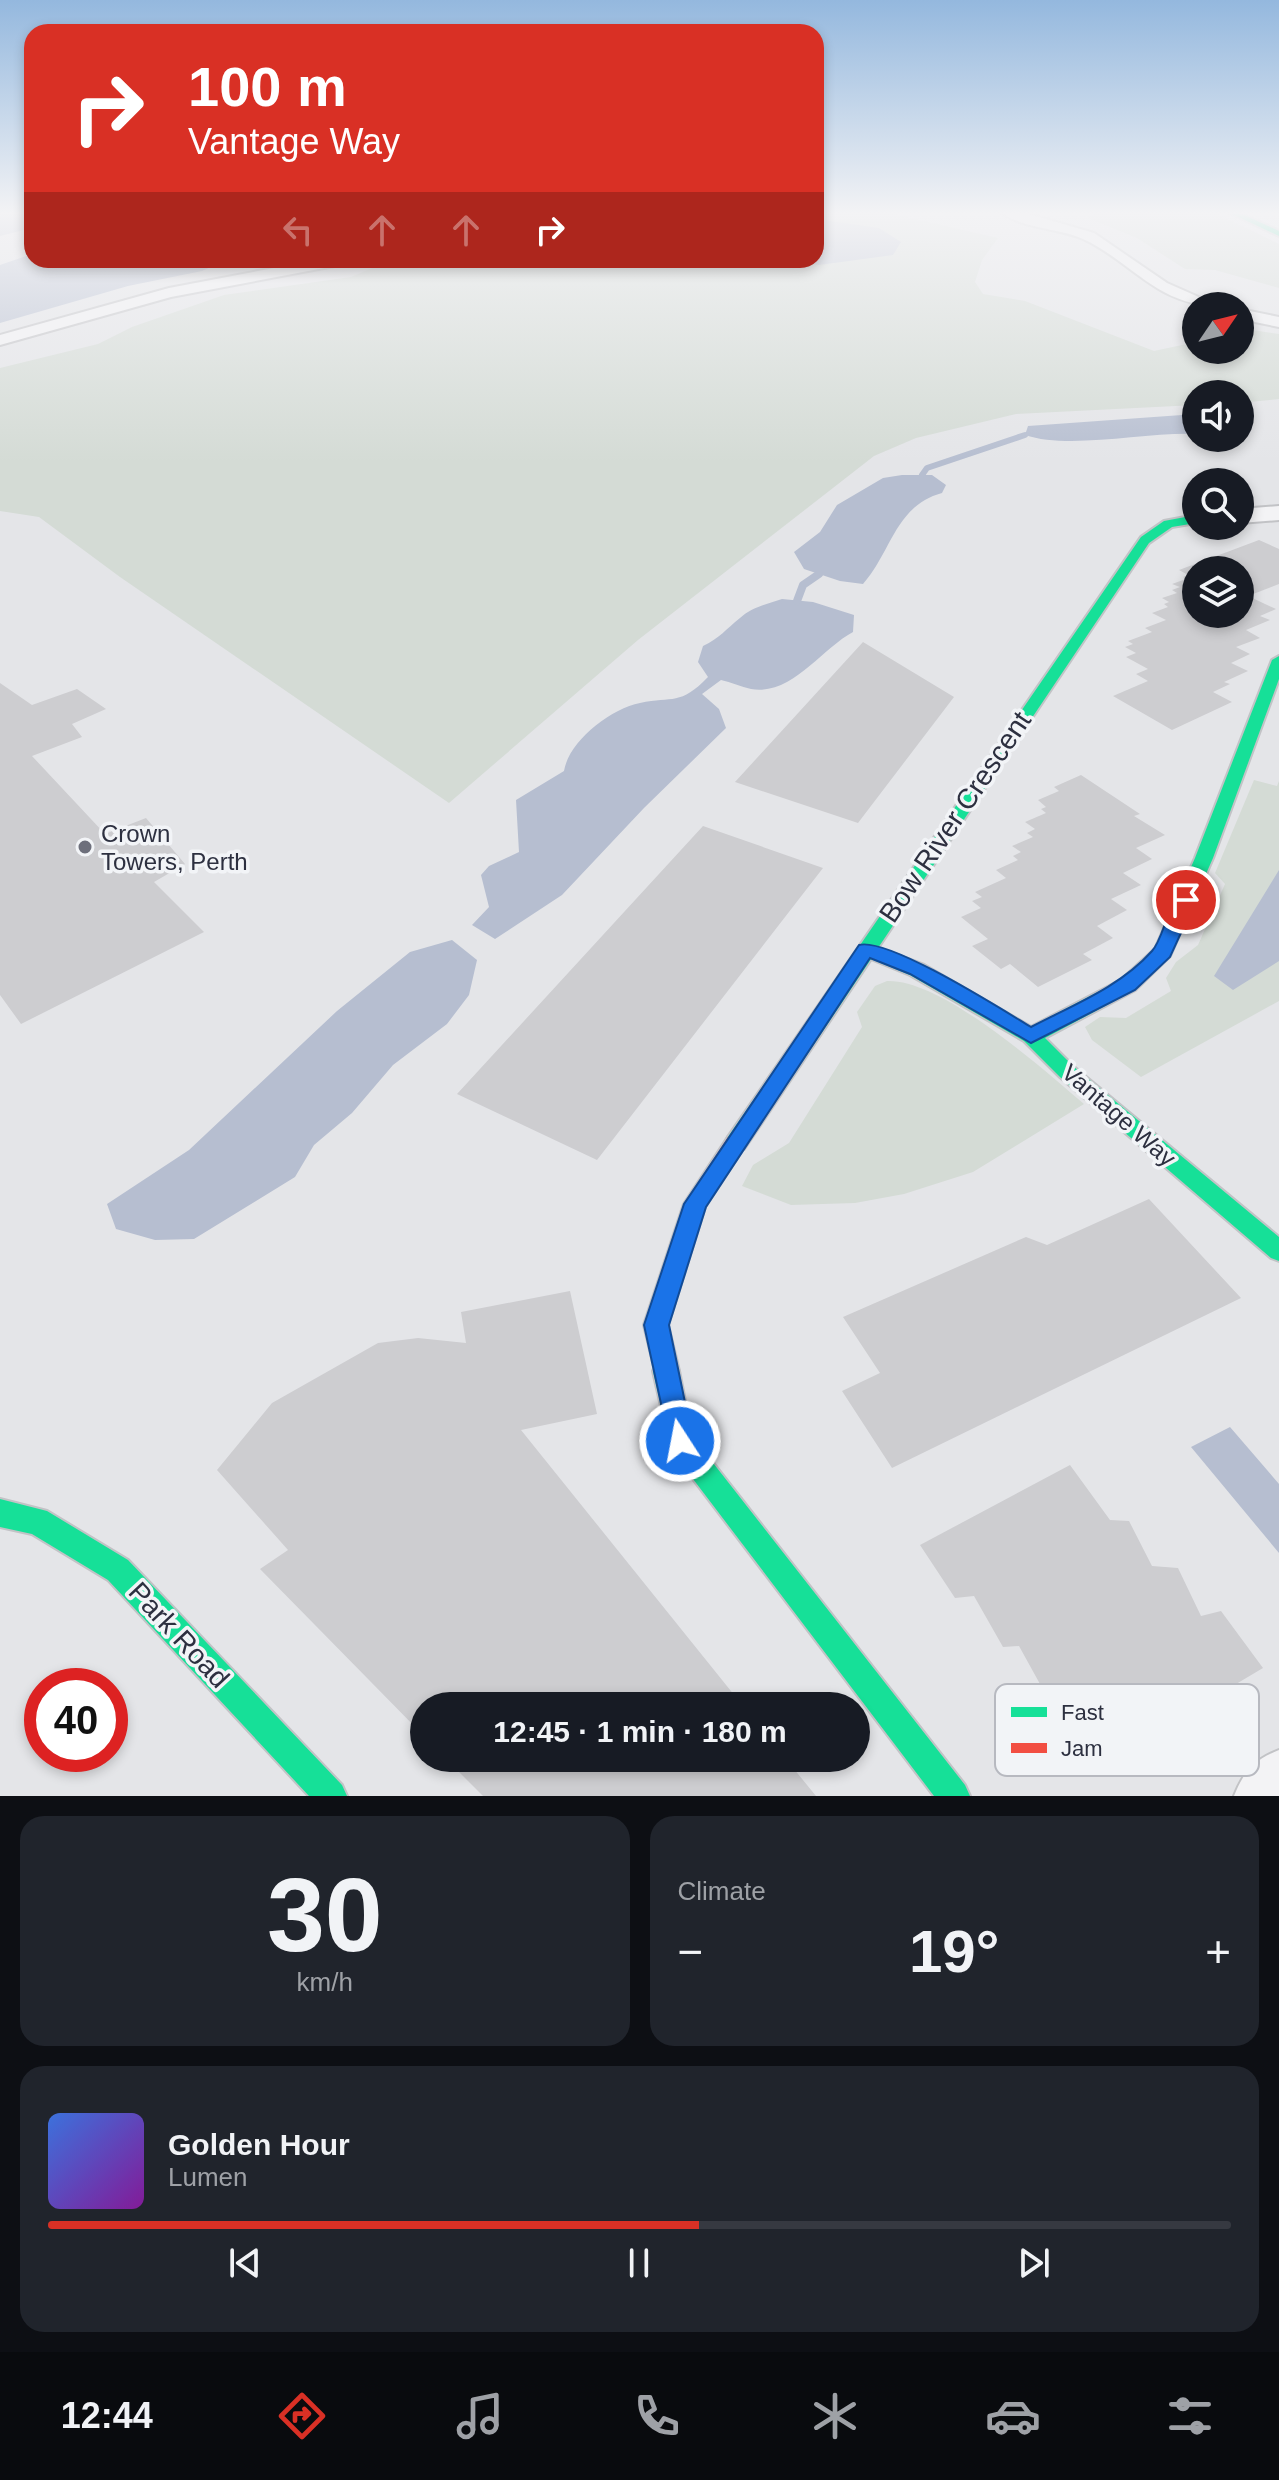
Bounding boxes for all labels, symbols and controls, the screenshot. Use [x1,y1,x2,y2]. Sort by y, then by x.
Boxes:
text: 100 m [188,55,347,118]
icon: right [56,56,160,160]
text: Vantage Way [188,121,400,162]
icon: left [276,208,320,252]
icon: ahead [360,208,404,252]
icon: ahead [444,208,488,252]
icon: right [528,208,572,252]
north arrow [1182,292,1254,364]
map controls [1182,292,1254,628]
button: sound [1182,380,1254,452]
button: search [1182,468,1254,540]
button: layers [1182,556,1254,628]
street label: Bow River Crescent [873,706,1037,928]
place label: Crown Towers, Perth [101,820,248,875]
marker: Crown Towers, Perth [76,838,94,856]
pin [1152,866,1220,934]
icon: arrive [1164,878,1208,922]
street label: Vantage Way [1057,1058,1181,1172]
position arrow [638,1399,722,1483]
street label: Park Road [123,1576,235,1694]
speed limit sign: 40 [24,1668,128,1772]
legend [995,1684,1259,1776]
text: Fast [1061,1700,1104,1725]
text: 12:45 · 1 min · 180 m [493,1715,787,1748]
text: Jam [1061,1736,1103,1761]
text: 30 [267,1857,383,1973]
text: Climate [678,1876,766,1906]
text: 19° [909,1918,1000,1985]
text: − [678,1927,703,1976]
text: + [1205,1927,1231,1976]
text: km/h [297,1967,353,1997]
text: Golden Hour [168,2128,350,2161]
text: Lumen [168,2162,248,2192]
icon: previous [223,2241,267,2285]
icon: pause [617,2241,661,2285]
icon: next [1012,2241,1056,2285]
icon: directions [274,2388,330,2444]
icon: music [452,2388,508,2444]
icon: phone [629,2388,685,2444]
icon: climate [807,2388,863,2444]
icon: car [985,2388,1041,2444]
icon: filters [1162,2388,1218,2444]
text: 12:44 [61,2395,153,2436]

